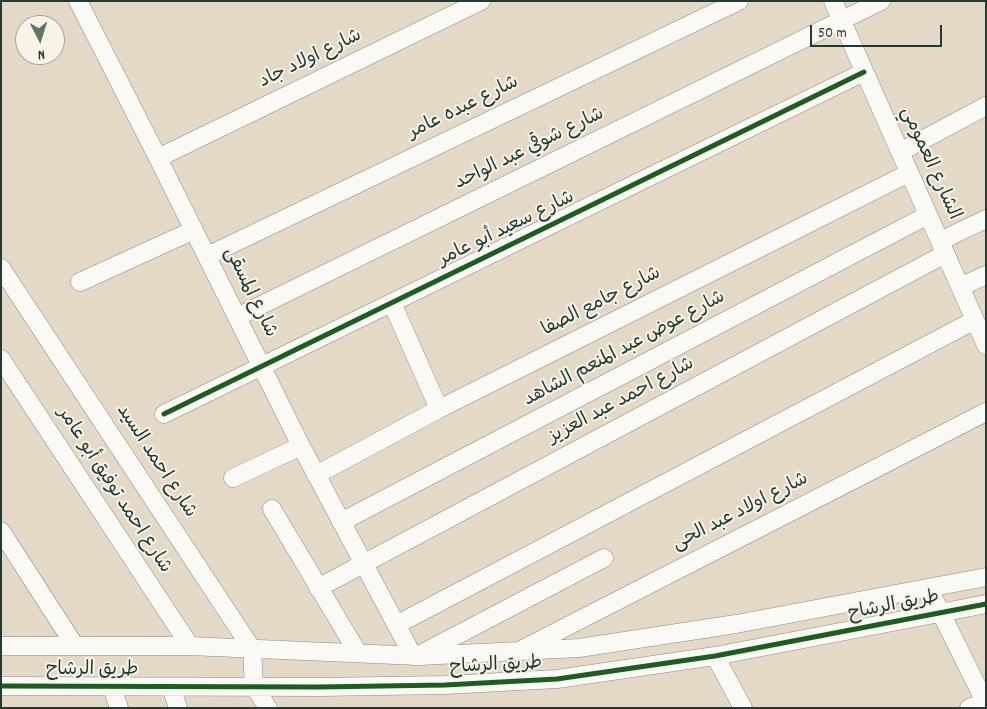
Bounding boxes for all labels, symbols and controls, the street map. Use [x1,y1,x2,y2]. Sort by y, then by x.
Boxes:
north arrow [15,15,65,65]
scale bar [812,15,944,47]
text: 50 m [818,23,847,45]
street label: شارع اولاد جاد [256,25,366,95]
text: N [37,44,46,64]
street label: شارع عبده عامر [405,72,523,146]
street label: شارع شوقي عبد الواحد [451,104,609,196]
street label: الشارع العمومي [894,104,964,224]
street label: شارع سعيد أبو عامر [435,187,579,273]
street label: شارع المسقى [217,244,281,342]
street label: شارع جامع الصفا [539,263,665,343]
street label: شارع عوض عبد المنعم الشاهد [520,287,730,413]
street label: شارع احمد عبد العزيز [545,354,699,450]
street label: شارع احمد السيد [110,401,200,523]
street label: شارع احمد توفيق أبو عامر [51,404,175,578]
street label: شارع اولاد عبد الحى [669,469,813,557]
street label: طريق الرشاح [846,587,942,627]
street label: طريق الرشاح [449,653,543,681]
street label: طريق الرشاح [46,660,138,682]

